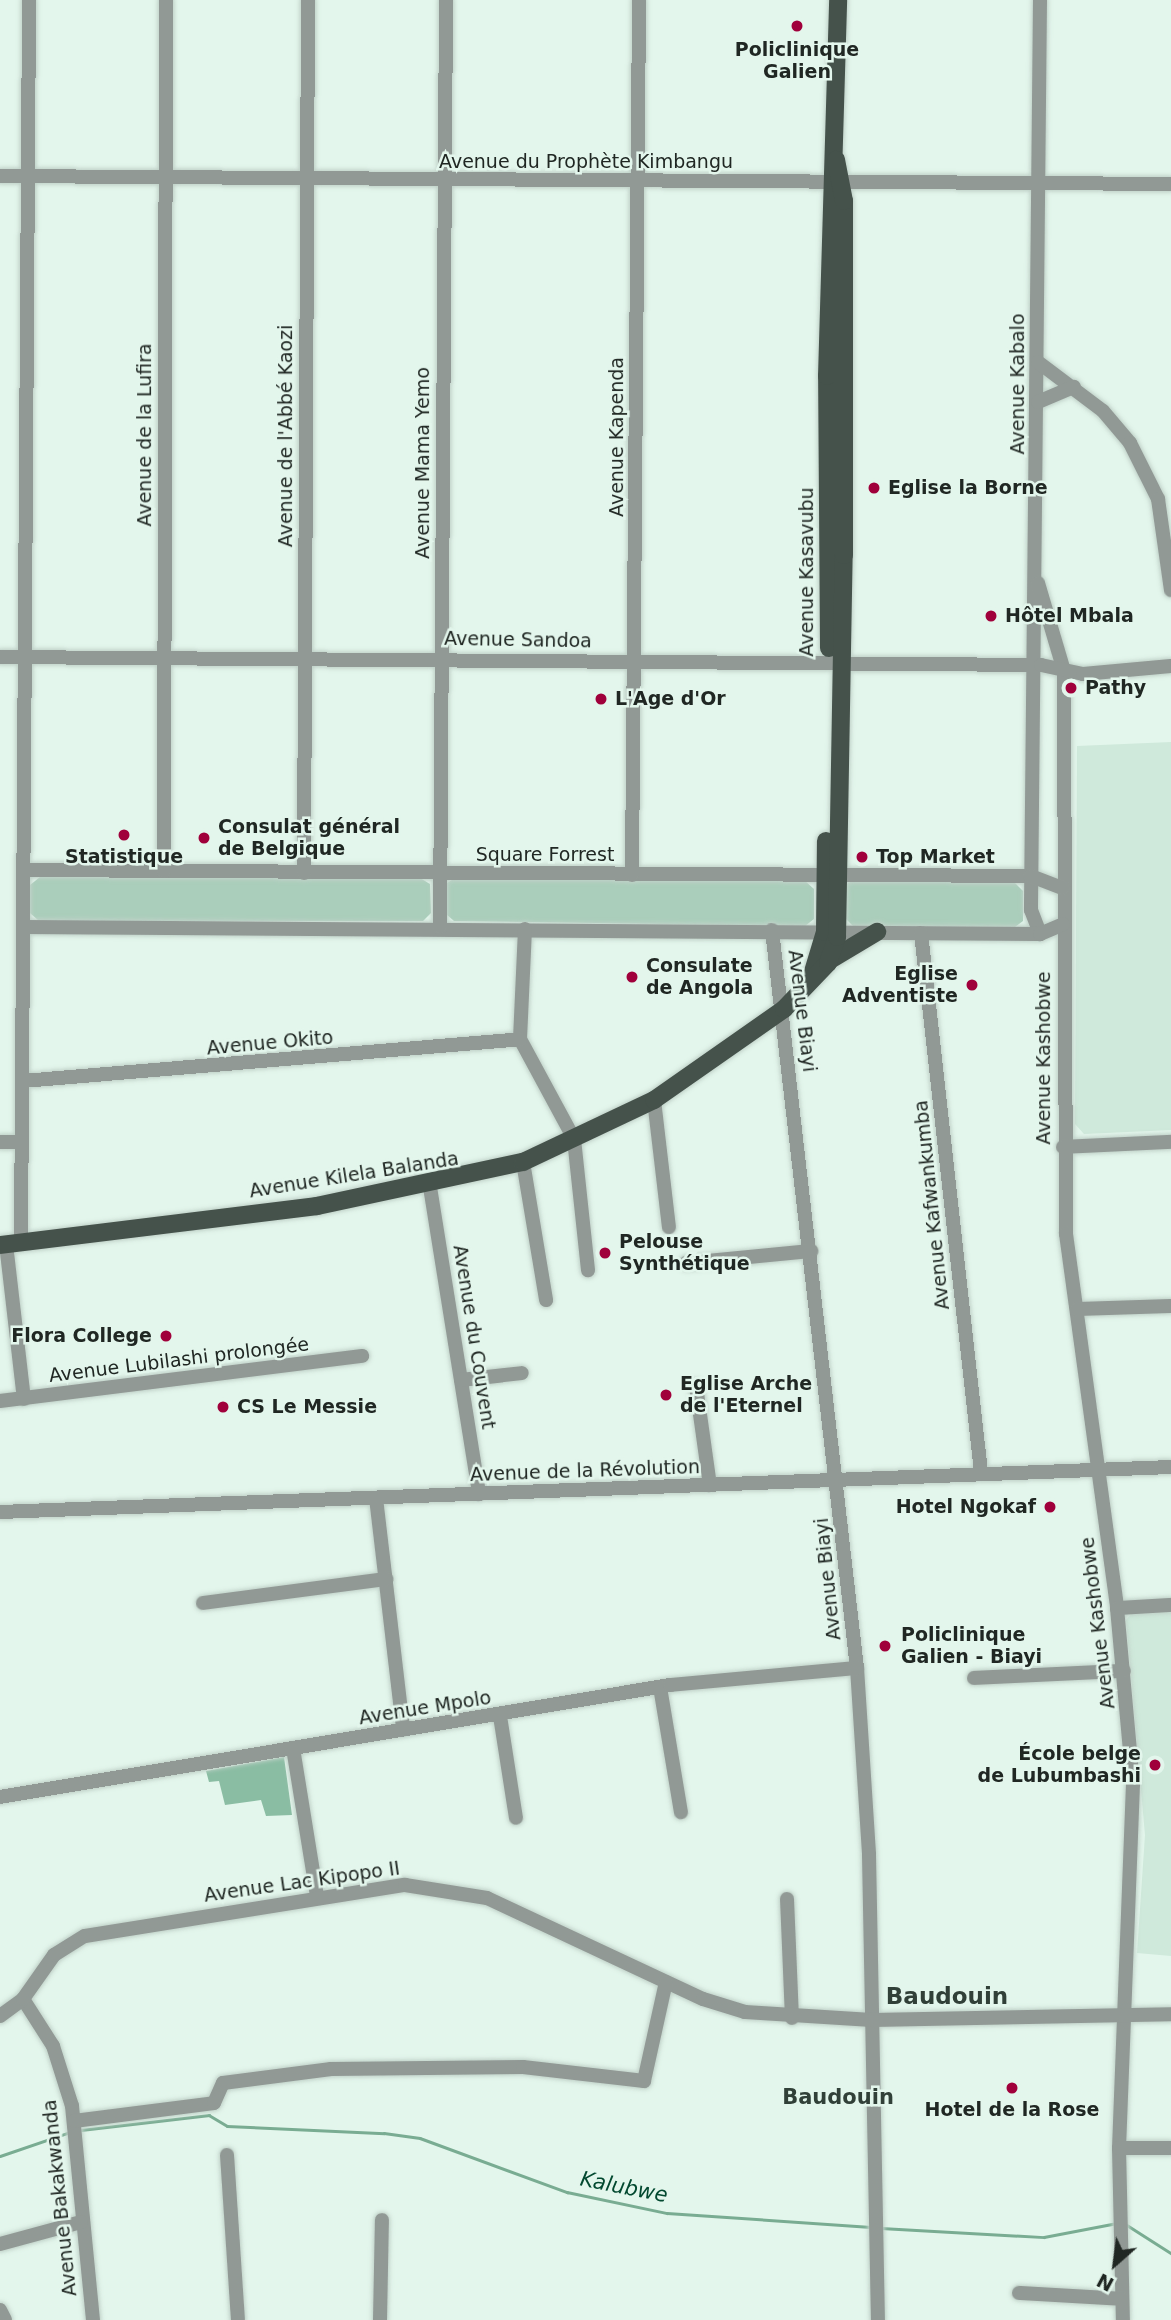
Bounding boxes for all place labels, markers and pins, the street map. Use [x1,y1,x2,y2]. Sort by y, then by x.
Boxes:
marker: Policlinique Galien [787,16,807,36]
place label: Policlinique Galien [735,39,859,83]
place label: Eglise la Borne [888,477,1048,499]
marker: Eglise la Borne [866,480,882,496]
place label: Hôtel Mbala [1005,605,1134,627]
marker: Hôtel Mbala [983,608,999,624]
place label: Pathy [1085,677,1146,699]
marker: Pathy [1063,680,1079,696]
place label: L'Age d'Or [615,688,726,710]
marker: L'Age d'Or [593,691,609,707]
place label: Consulat général de Belgique [218,816,400,860]
marker: Statistique [116,827,132,843]
marker: Consulat général de Belgique [196,830,212,846]
place label: Statistique [65,846,183,868]
place label: Top Market [876,846,995,868]
marker: Top Market [854,849,870,865]
place label: Consulate de Angola [646,955,753,999]
place label: Eglise Adventiste [842,963,958,1007]
marker: Consulate de Angola [624,969,640,985]
marker: Eglise Adventiste [964,977,980,993]
place label: Pelouse Synthétique [619,1231,750,1275]
marker: Pelouse Synthétique [597,1245,613,1261]
place label: Flora College [11,1325,152,1347]
marker: Flora College [158,1328,174,1344]
place label: Eglise Arche de l'Eternel [680,1373,812,1417]
marker: Eglise Arche de l'Eternel [658,1387,674,1403]
place label: CS Le Messie [237,1396,377,1418]
marker: CS Le Messie [215,1399,231,1415]
place label: Hotel Ngokaf [896,1496,1036,1518]
marker: Hotel Ngokaf [1042,1499,1058,1515]
place label: Policlinique Galien - Biayi [901,1624,1042,1668]
marker: Policlinique Galien - Biayi [875,1636,895,1656]
place label: École belge de Lubumbashi [978,1743,1141,1787]
marker: École belge de Lubumbashi [1147,1757,1163,1773]
marker: Hotel de la Rose [1004,2080,1020,2096]
place label: Hotel de la Rose [925,2099,1099,2121]

